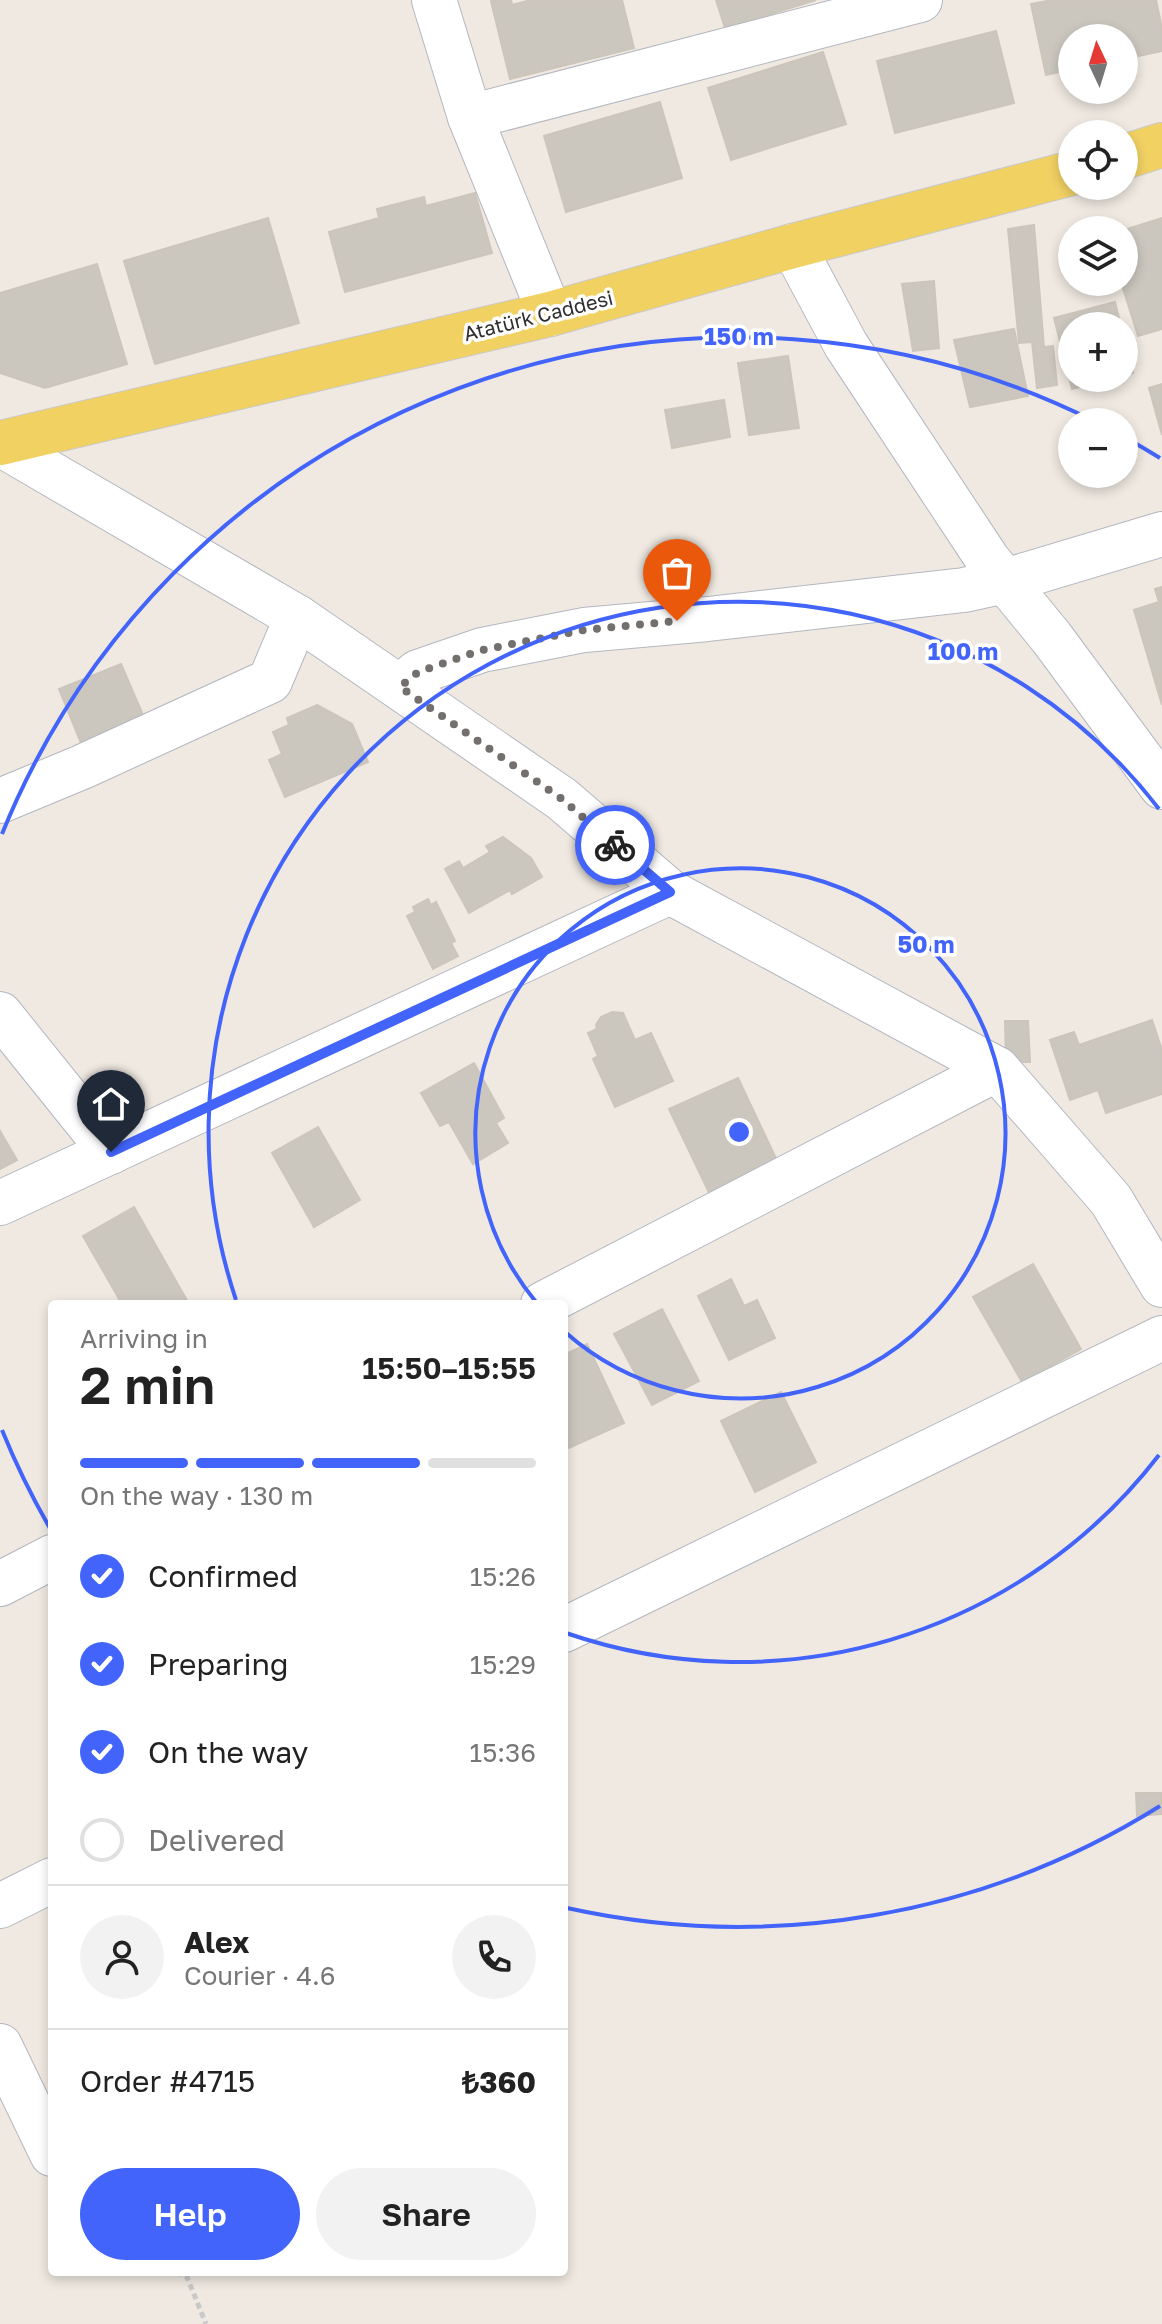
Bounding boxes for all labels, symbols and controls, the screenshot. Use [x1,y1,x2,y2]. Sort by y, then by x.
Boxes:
north arrow [1058,24,1138,104]
map controls [1058,24,1138,488]
button: locate [1058,120,1138,200]
button: layers [1058,216,1138,296]
street label: Atatürk Caddesi [461,285,615,345]
button: + [1058,312,1138,392]
text: 150 m [704,321,774,350]
button: − [1058,408,1138,488]
pin [643,539,711,621]
icon: bag [655,551,699,595]
text: 100 m [928,636,998,665]
courier [575,805,655,885]
icon: bike [593,823,637,867]
text: 50 m [897,929,955,958]
pin [77,1070,145,1152]
icon: home [89,1082,133,1126]
centre of rings [725,1118,753,1146]
text: Arriving in [80,1323,208,1354]
text: 15:50–15:55 [362,1350,536,1386]
text: 2 min [80,1353,215,1415]
text: On the way · 130 m [80,1480,313,1511]
icon: check [80,1554,124,1598]
text: Confirmed [148,1558,298,1594]
text: 15:26 [470,1561,536,1592]
icon: check [80,1642,124,1686]
text: Preparing [148,1646,289,1682]
text: 15:29 [470,1649,536,1680]
icon: check [80,1730,124,1774]
text: On the way [148,1734,308,1770]
text: 15:36 [470,1737,536,1768]
text: Delivered [148,1822,285,1858]
button: person [80,1915,164,1999]
button: phone [452,1915,536,1999]
text: Alex [184,1924,249,1960]
text: Courier · 4.6 [184,1960,336,1991]
text: Order #4715 [80,2063,255,2099]
text: ₺360 [462,2064,536,2100]
button: Help [80,2168,300,2260]
button: Share [316,2168,536,2260]

